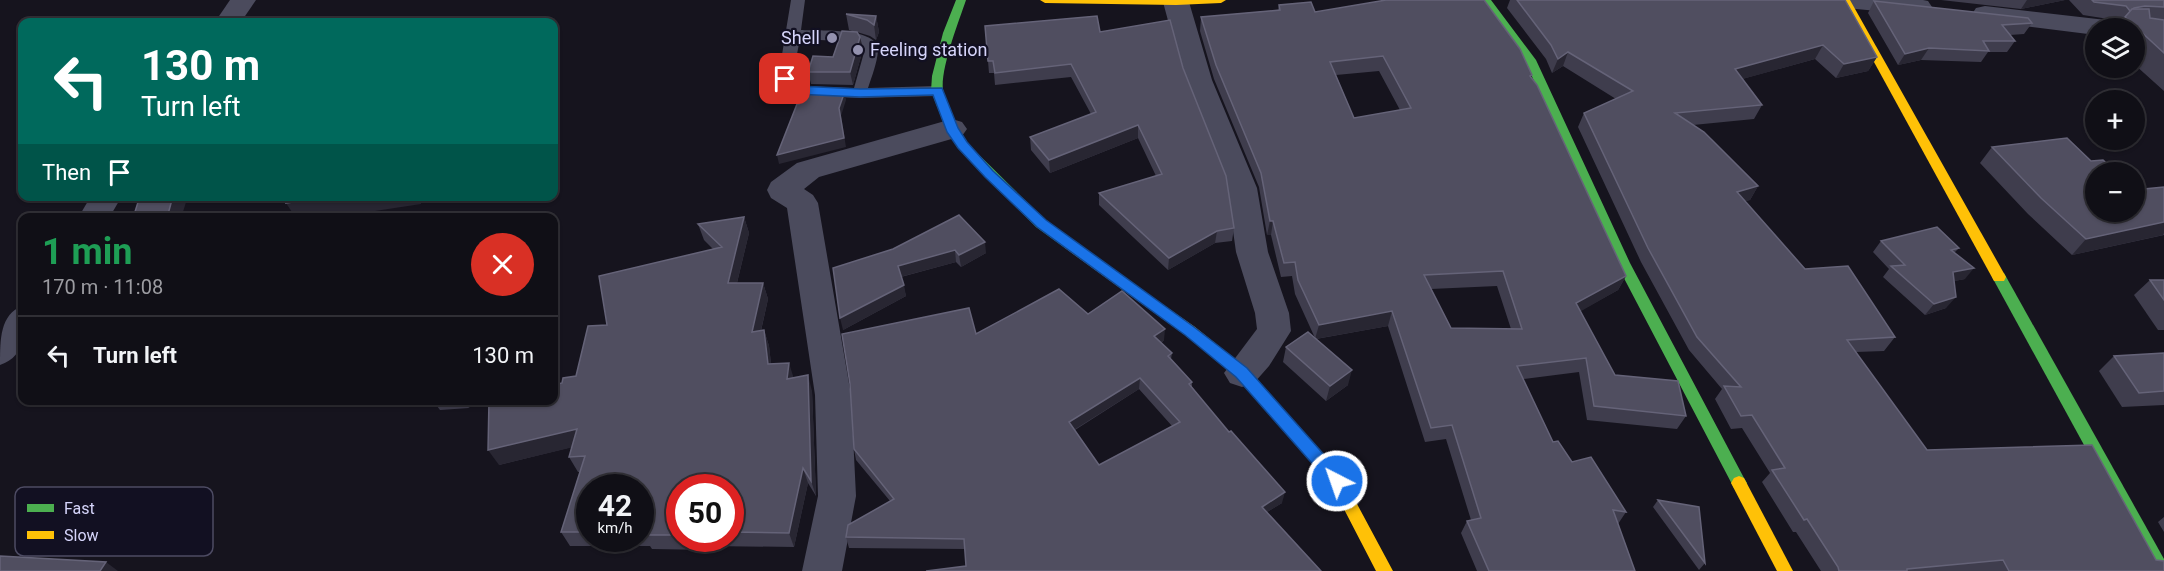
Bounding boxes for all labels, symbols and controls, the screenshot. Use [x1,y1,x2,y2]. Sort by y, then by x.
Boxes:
map controls [2085,18,2145,222]
button: layers [2085,18,2145,78]
place label: Shell [781,27,820,48]
marker: Shell [825,31,839,45]
place label: Feeling station [870,39,988,60]
text: 130 m [141,41,260,90]
icon: left [42,42,120,120]
marker: Feeling station [851,43,865,57]
pin [759,53,810,104]
icon: arrive [768,62,801,95]
button: + [2085,90,2145,150]
text: Turn left [141,91,241,123]
icon: arrive [103,156,136,189]
text: Then [42,160,91,185]
button: − [2085,162,2145,222]
text: 1 min [42,231,133,273]
button: close [471,233,534,296]
text: 170 m · 11:08 [42,275,163,299]
icon: left [42,339,75,372]
text: Turn left [93,343,177,368]
text: 130 m [472,343,534,368]
position arrow [1305,449,1369,513]
speed limit sign: 50 [666,474,744,552]
legend [15,487,213,556]
text: 42 [598,488,632,523]
text: Fast [64,499,95,518]
text: km/h [597,519,633,537]
text: Slow [64,526,99,545]

